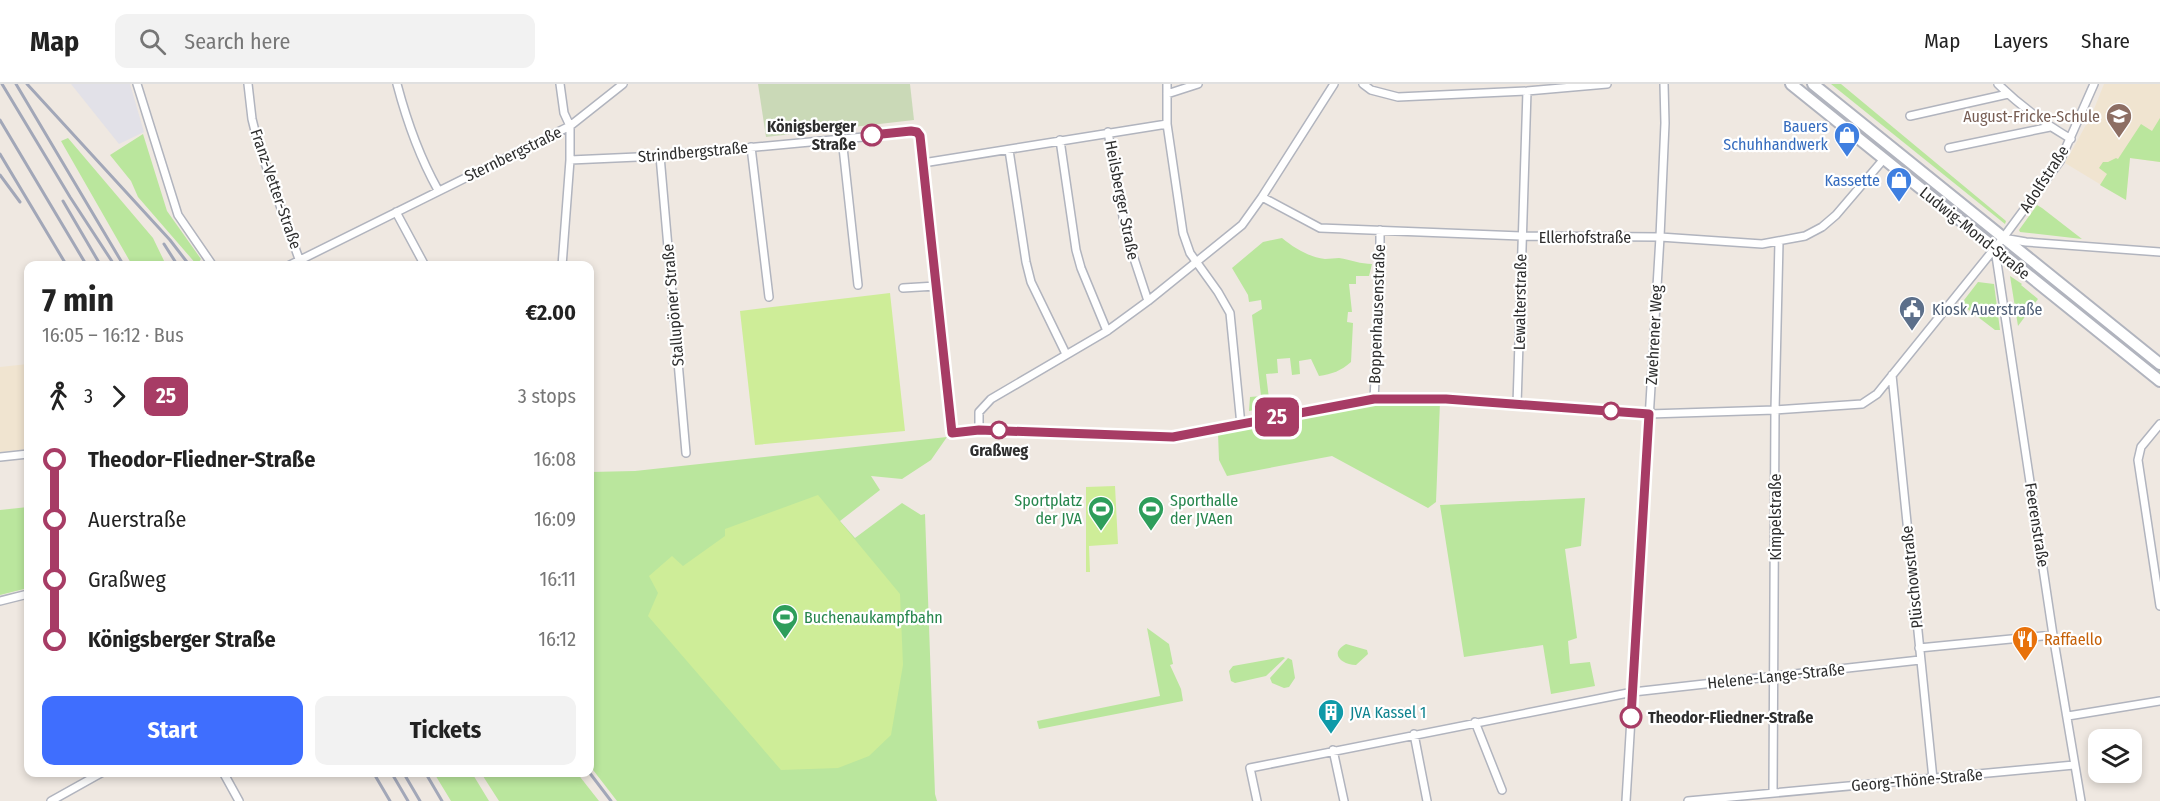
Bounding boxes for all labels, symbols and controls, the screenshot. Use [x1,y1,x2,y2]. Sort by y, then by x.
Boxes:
search box [115,14,535,68]
text: Map [30,25,79,58]
icon: search [136,25,169,58]
text: Search here [184,28,290,55]
text: Map [1924,28,1960,54]
text: Layers [1993,28,2048,54]
text: Share [2081,28,2130,54]
school or university icon: August-Fricke-Schule [2104,101,2134,139]
place label: August-Fricke-Schule [1963,107,2100,126]
place label: Königsberger Straße [767,117,856,154]
place label: Bauers Schuhhandwerk [1723,117,1829,154]
shop icon: Bauers Schuhhandwerk [1832,120,1862,158]
street label: Sternbergstraße [461,122,565,186]
marker: Königsberger Straße [861,124,883,146]
street label: Franz-Vetter-Straße [247,126,305,252]
street label: Strindbergstraße [637,138,749,166]
street label: Heilsberger Straße [1101,139,1143,262]
street label: Adolfstraße [2015,142,2073,216]
shop icon: Kassette [1884,165,1914,203]
place label: Kassette [1824,171,1880,190]
street label: Ludwig-Mond-Straße [1916,183,2034,283]
street label: Ellerhofstraße [1539,228,1631,247]
street label: Stallupöner Straße [658,243,688,367]
street label: Boppenhausenstraße [1365,244,1389,384]
street label: Lewalterstraße [1510,253,1530,350]
text: 7 min [42,280,114,320]
street label: Zwehrener Weg [1642,284,1666,386]
public building icon: Kiosk Auerstraße [1897,294,1927,332]
text: €2.00 [525,299,576,326]
place label: Kiosk Auerstraße [1932,300,2043,319]
text: 16:05 – 16:12 · Bus [42,323,184,347]
icon: walk [42,380,75,413]
icon: forward [102,380,135,413]
text: 25 [156,383,176,409]
text: 3 [84,384,93,408]
text: 3 stops [518,384,576,408]
line badge: 25 [1250,398,1304,436]
unlabelled marker [1602,402,1620,420]
text: 25 [1267,404,1287,430]
marker: Graßweg [990,421,1008,439]
place label: Graßweg [970,441,1028,460]
text: Theodor-Fliedner-Straße [88,446,315,473]
text: 16:08 [534,447,576,471]
street label: Kimpelstraße [1766,473,1785,560]
street label: Feerenstraße [2021,481,2053,569]
place label: Sportplatz der JVA [1014,491,1083,528]
place label: Sporthalle der JVAen [1170,491,1238,528]
sports icon: Sportplatz der JVA [1086,494,1116,532]
sports icon: Sporthalle der JVAen [1136,494,1166,532]
text: Auerstraße [88,506,186,533]
text: 16:09 [534,507,576,531]
street label: Plüschowstraße [1897,525,1927,629]
text: Graßweg [88,566,166,593]
text: 16:11 [540,567,576,591]
sports icon: Buchenaukampfbahn [770,602,800,640]
place label: Buchenaukampfbahn [804,608,943,627]
restaurant icon: Raffaello [2010,624,2040,662]
text: Königsberger Straße [88,626,276,653]
text: 16:12 [538,627,576,651]
place label: Raffaello [2044,630,2102,649]
street label: Helene-Lange-Straße [1706,659,1846,693]
button: Start [42,696,303,765]
button: Tickets [315,696,576,765]
building icon: JVA Kassel 1 [1316,697,1346,735]
place label: JVA Kassel 1 [1350,703,1426,722]
marker: Theodor-Fliedner-Straße [1620,706,1642,728]
place label: Theodor-Fliedner-Straße [1648,708,1813,727]
map controls [2088,729,2142,783]
button: layers [2088,729,2142,783]
street label: Georg-Thöne-Straße [1851,765,1984,795]

